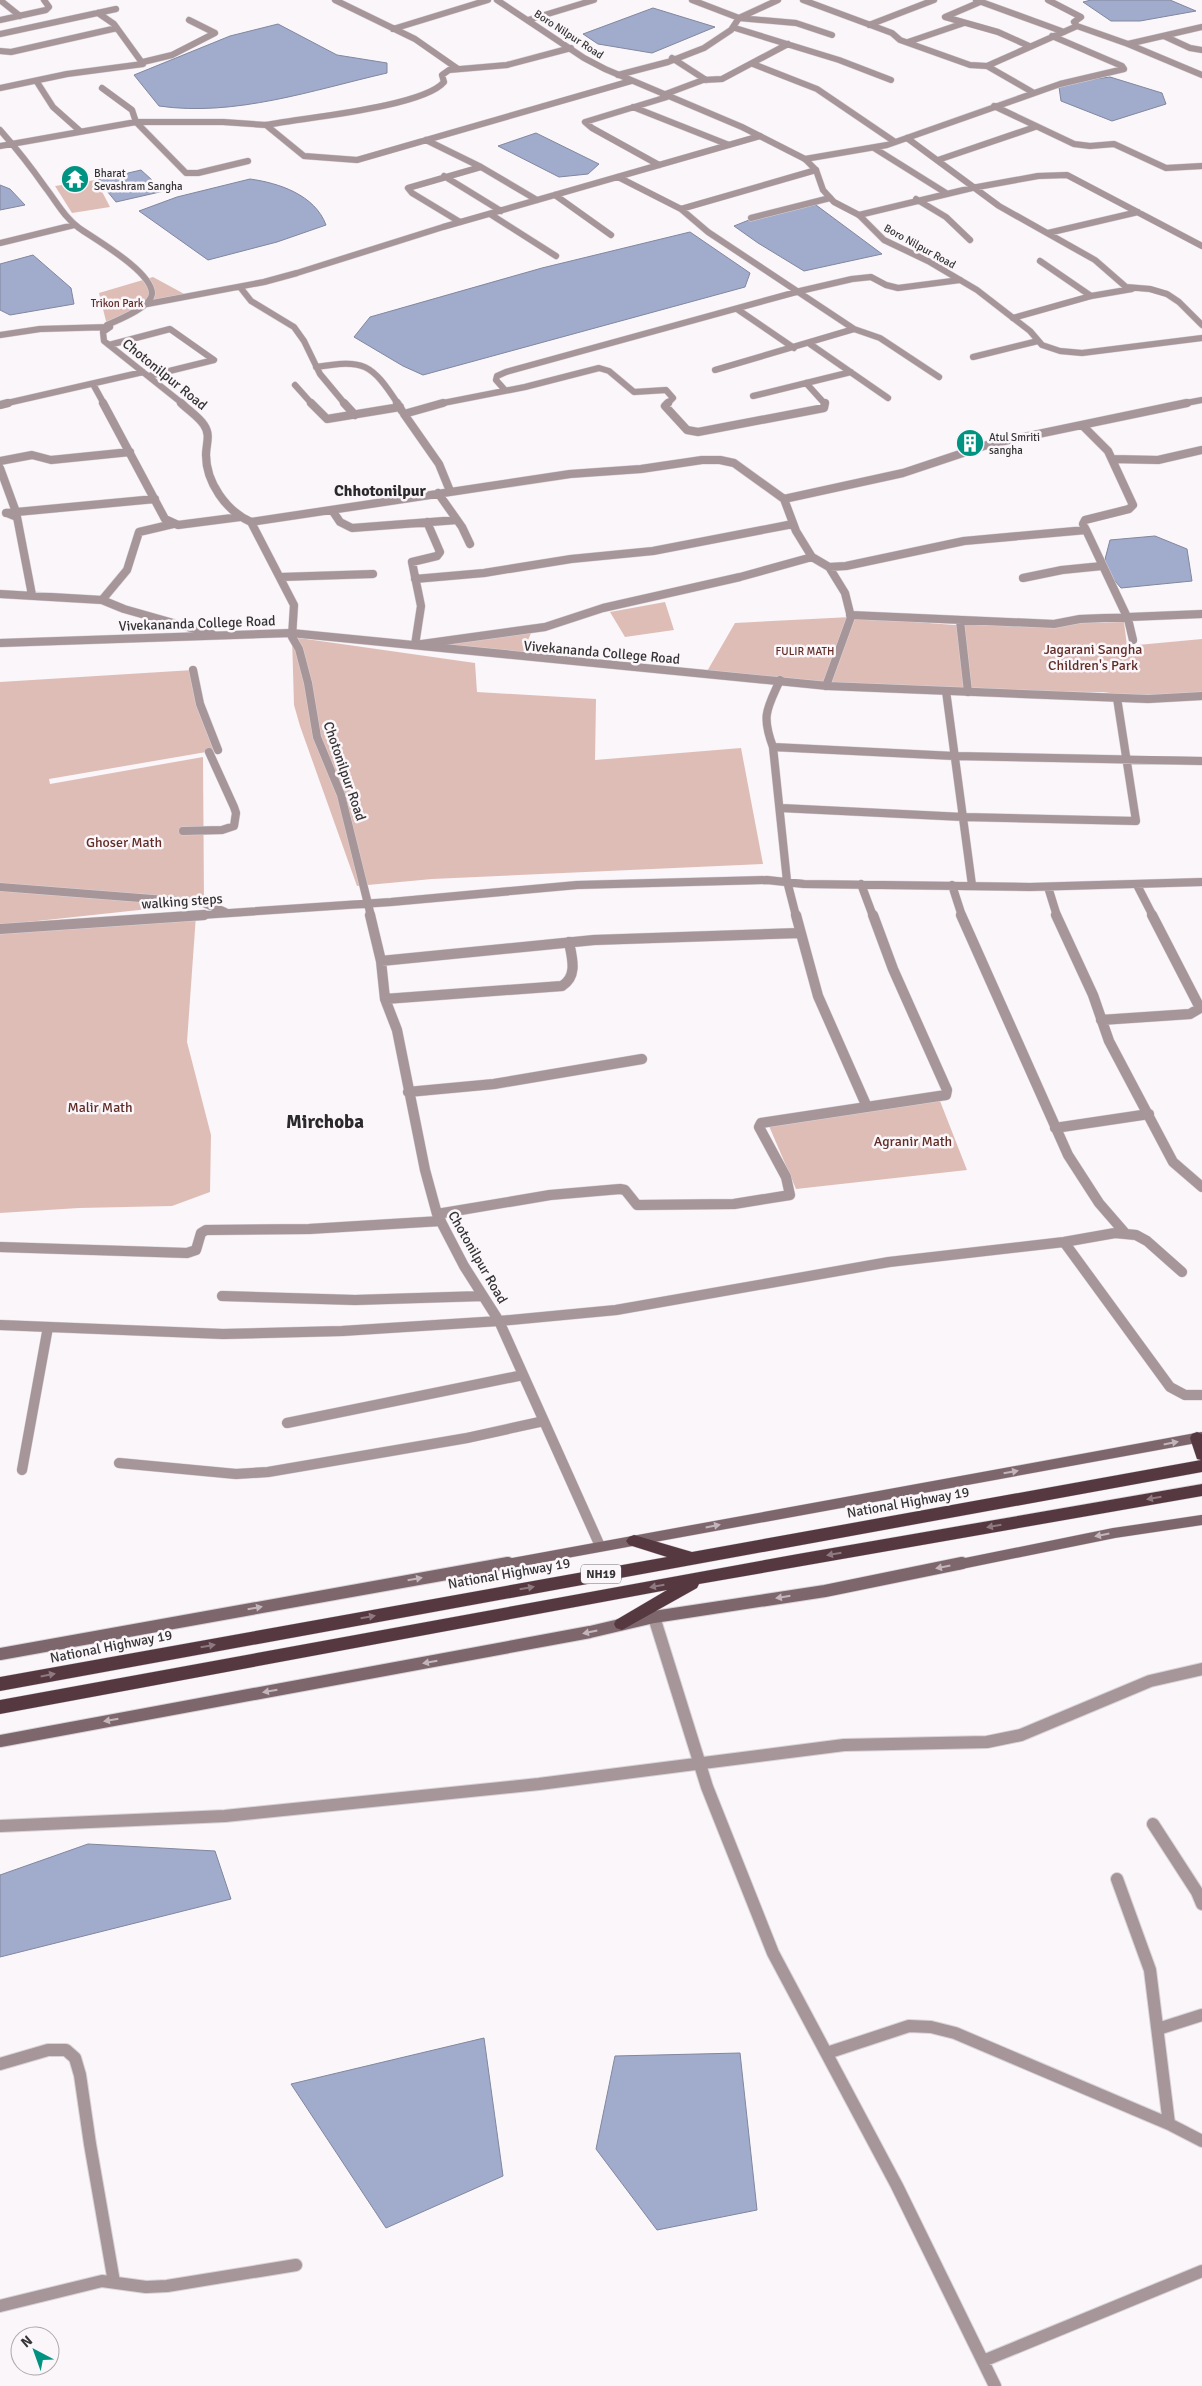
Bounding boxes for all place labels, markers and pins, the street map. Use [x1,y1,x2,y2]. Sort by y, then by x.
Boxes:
temple icon: Bharat Sevashram Sangha [60,164,90,194]
place label: Bharat Sevashram Sangha [94,167,183,193]
building icon: Atul Smriti sangha [955,428,985,458]
place label: Atul Smriti sangha [989,431,1040,457]

